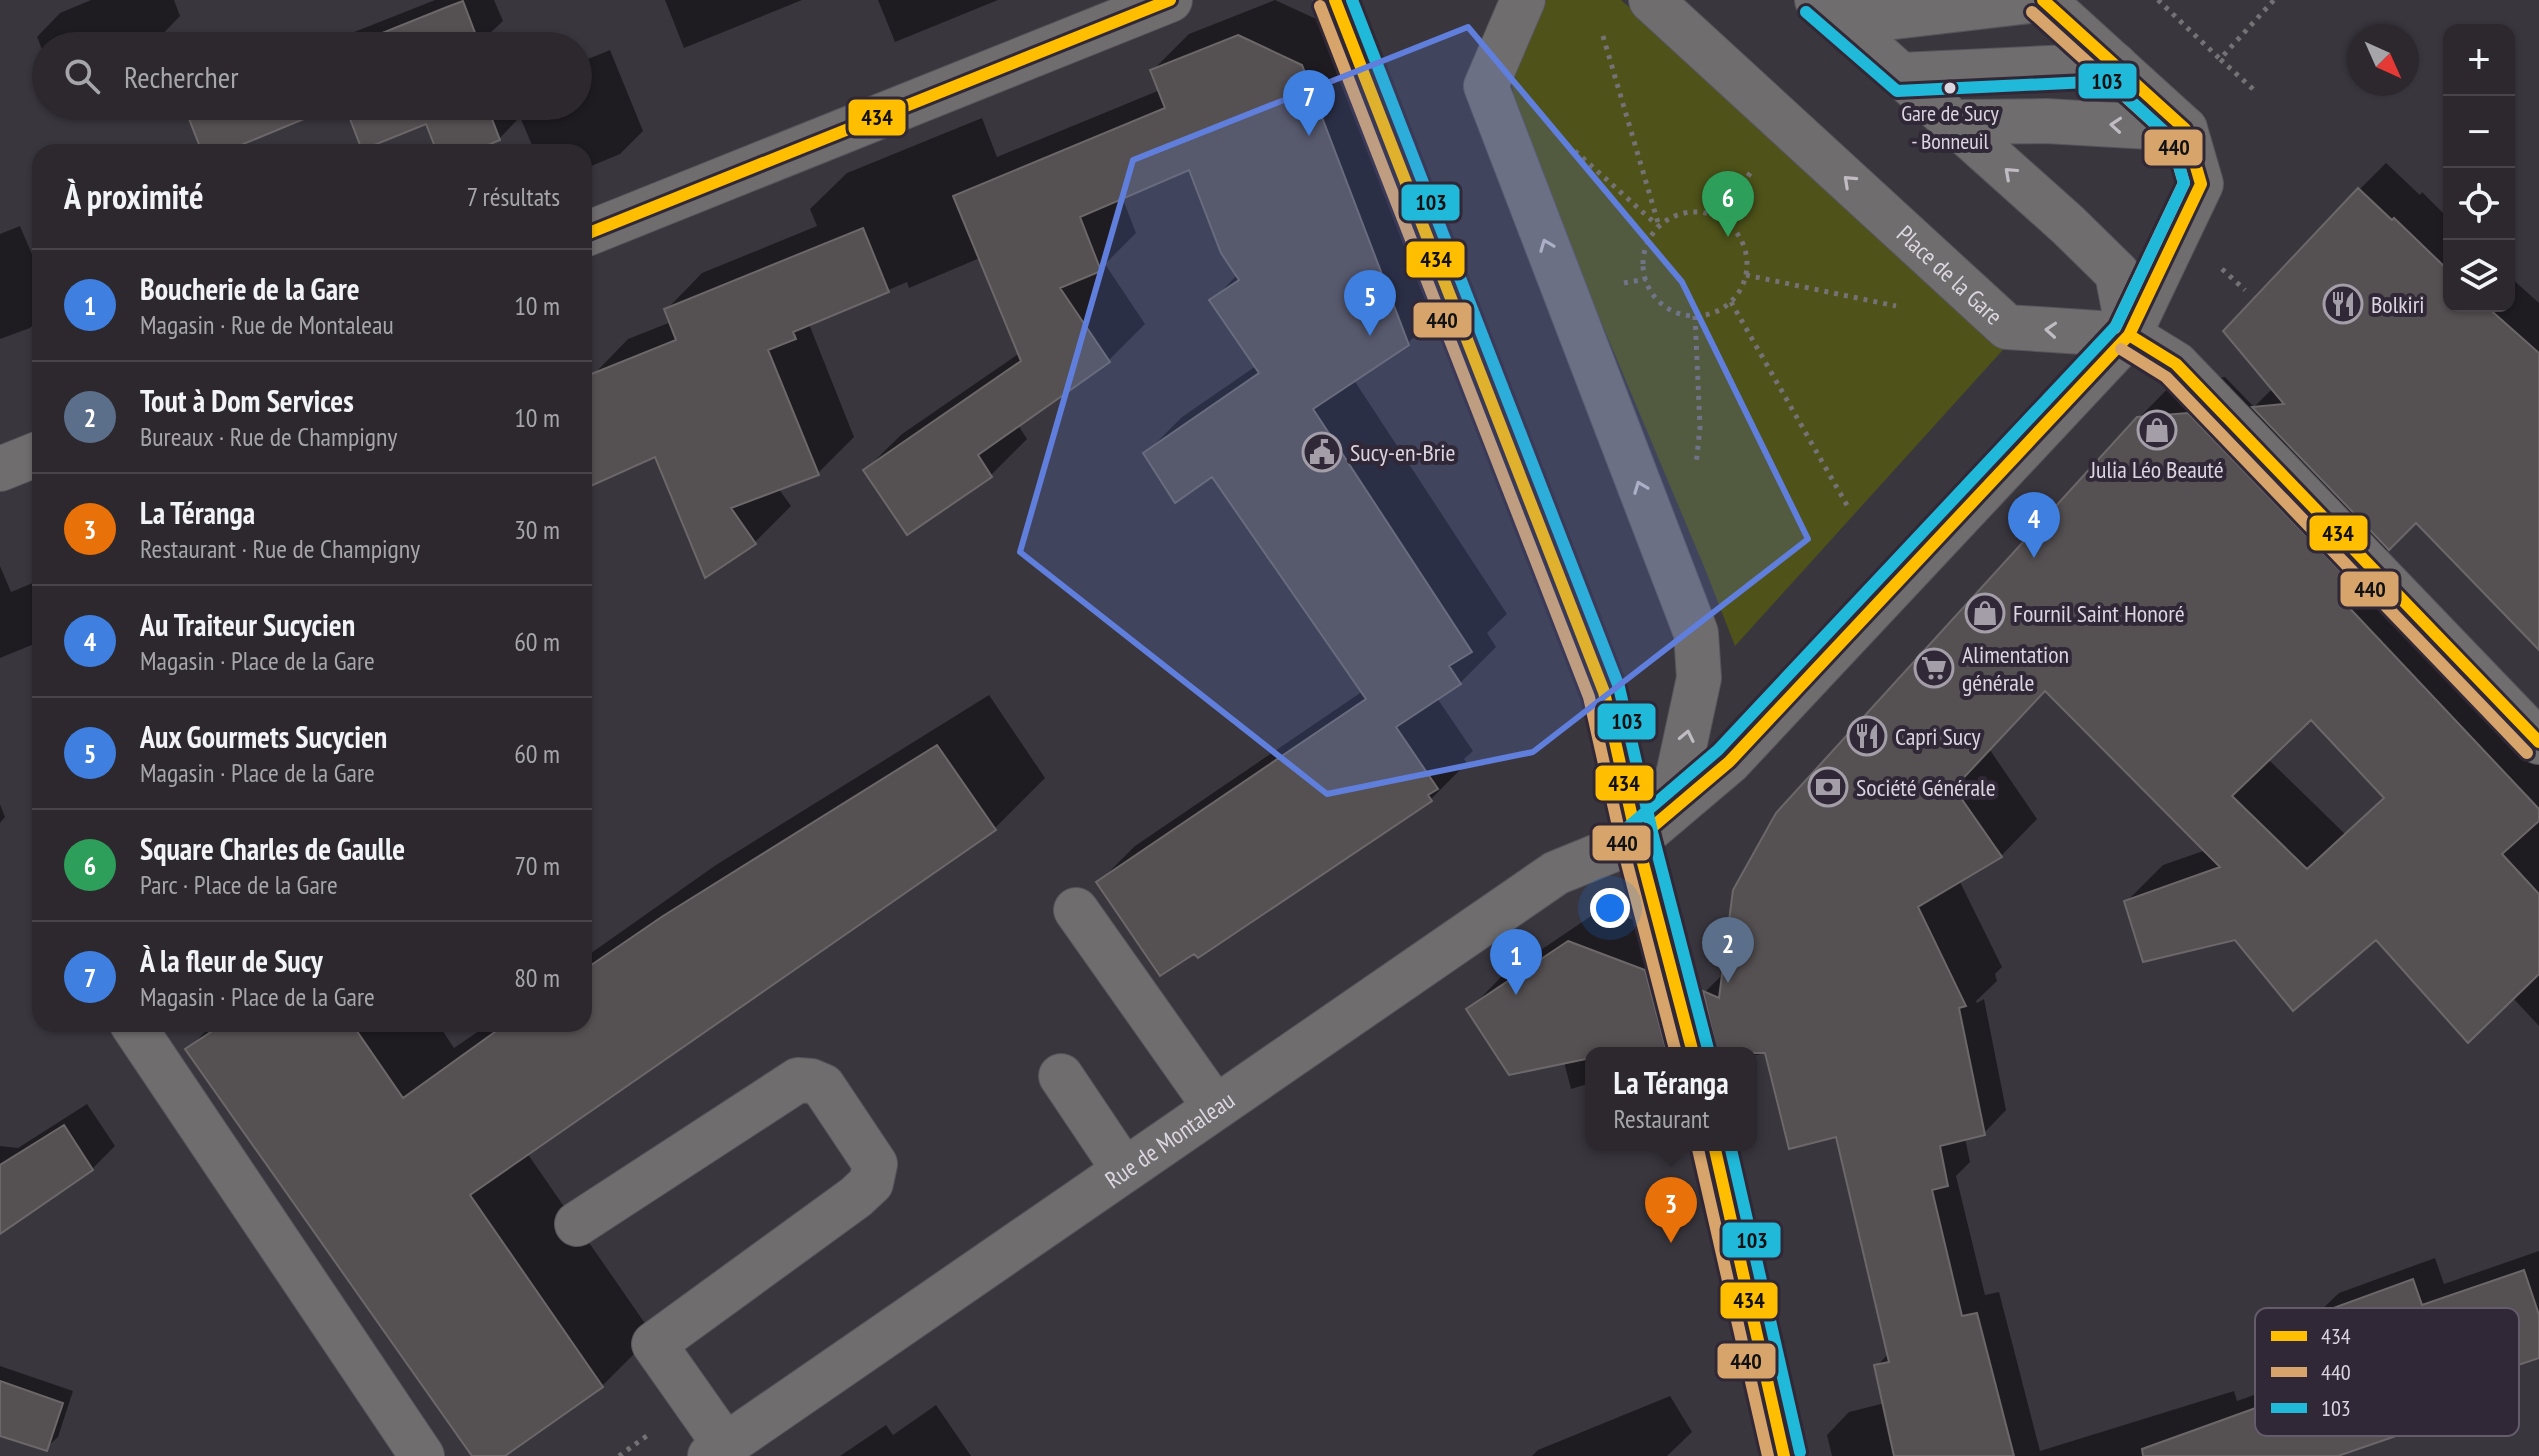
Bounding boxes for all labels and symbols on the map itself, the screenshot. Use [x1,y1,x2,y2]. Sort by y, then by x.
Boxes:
north arrow [2347,24,2419,96]
line badge: 103 [2077,62,2138,100]
text: 103 [2091,67,2123,95]
pin: 7 [1283,70,1335,136]
marker: Gare de Sucy - Bonneuil [1942,80,1958,96]
line badge: 434 [847,98,907,137]
place label: Gare de Sucy - Bonneuil [1901,99,1999,155]
text: 434 [861,103,893,131]
one-way arrow [2109,117,2122,134]
line badge: 440 [2143,128,2204,167]
text: 440 [2158,133,2190,161]
one-way arrow [2004,169,2019,183]
pin: 6 [1702,171,1754,237]
one-way arrow [1843,177,1858,191]
line badge: 103 [1400,183,1461,222]
text: 103 [1415,188,1447,216]
street label: Place de la Gare [1891,218,2009,331]
one-way arrow [1539,239,1556,253]
line badge: 434 [1405,240,1466,279]
text: 434 [1420,245,1452,273]
pin: 5 [1344,270,1396,336]
restaurant icon: Bolkiri [2322,283,2364,325]
place label: Bolkiri [2371,289,2425,320]
line badge: 440 [1412,301,1473,339]
text: 440 [1426,306,1458,334]
one-way arrow [2044,322,2057,339]
shop icon: Julia Léo Beauté [2136,409,2178,451]
public building icon: Sucy-en-Brie [1301,431,1343,473]
place label: Sucy-en-Brie [1350,437,1455,468]
place label: Julia Léo Beauté [2089,454,2224,485]
one-way arrow [1633,481,1650,495]
pin: 4 [2008,492,2060,558]
line badge: 434 [2308,514,2369,552]
text: 434 [2322,519,2354,547]
line badge: 440 [2339,570,2400,608]
text: 440 [2354,575,2386,603]
shop icon: Fournil Saint Honoré [1964,592,2006,634]
place label: Fournil Saint Honoré [2013,598,2185,629]
place label: Alimentation générale [1962,639,2069,698]
supermarket icon: Alimentation générale [1913,647,1955,689]
line badge: 103 [1596,702,1657,741]
text: 103 [1611,707,1643,735]
restaurant icon: Capri Sucy [1846,715,1888,757]
place label: Capri Sucy [1895,721,1981,752]
one-way arrow [1678,729,1695,743]
line badge: 434 [1594,764,1655,802]
bank icon: Société Générale [1807,766,1849,808]
text: 434 [1608,769,1640,797]
place label: Société Générale [1856,772,1996,803]
line badge: 440 [1591,824,1652,862]
text: 440 [1606,829,1638,857]
your location [1590,888,1630,928]
pin: 2 [1702,917,1754,983]
pin: 1 [1490,929,1542,995]
street label: Rue de Montaleau [1099,1084,1240,1195]
pin: 3 [1645,1177,1697,1243]
line badge: 103 [1721,1221,1782,1259]
text: 103 [1736,1226,1768,1254]
line badge: 434 [1719,1281,1779,1320]
text: 434 [1733,1286,1765,1314]
legend [2255,1308,2519,1436]
text: 434 [2321,1322,2351,1350]
line badge: 440 [1716,1342,1777,1380]
text: 440 [1730,1347,1762,1375]
text: 440 [2321,1358,2351,1386]
text: 103 [2321,1394,2351,1422]

